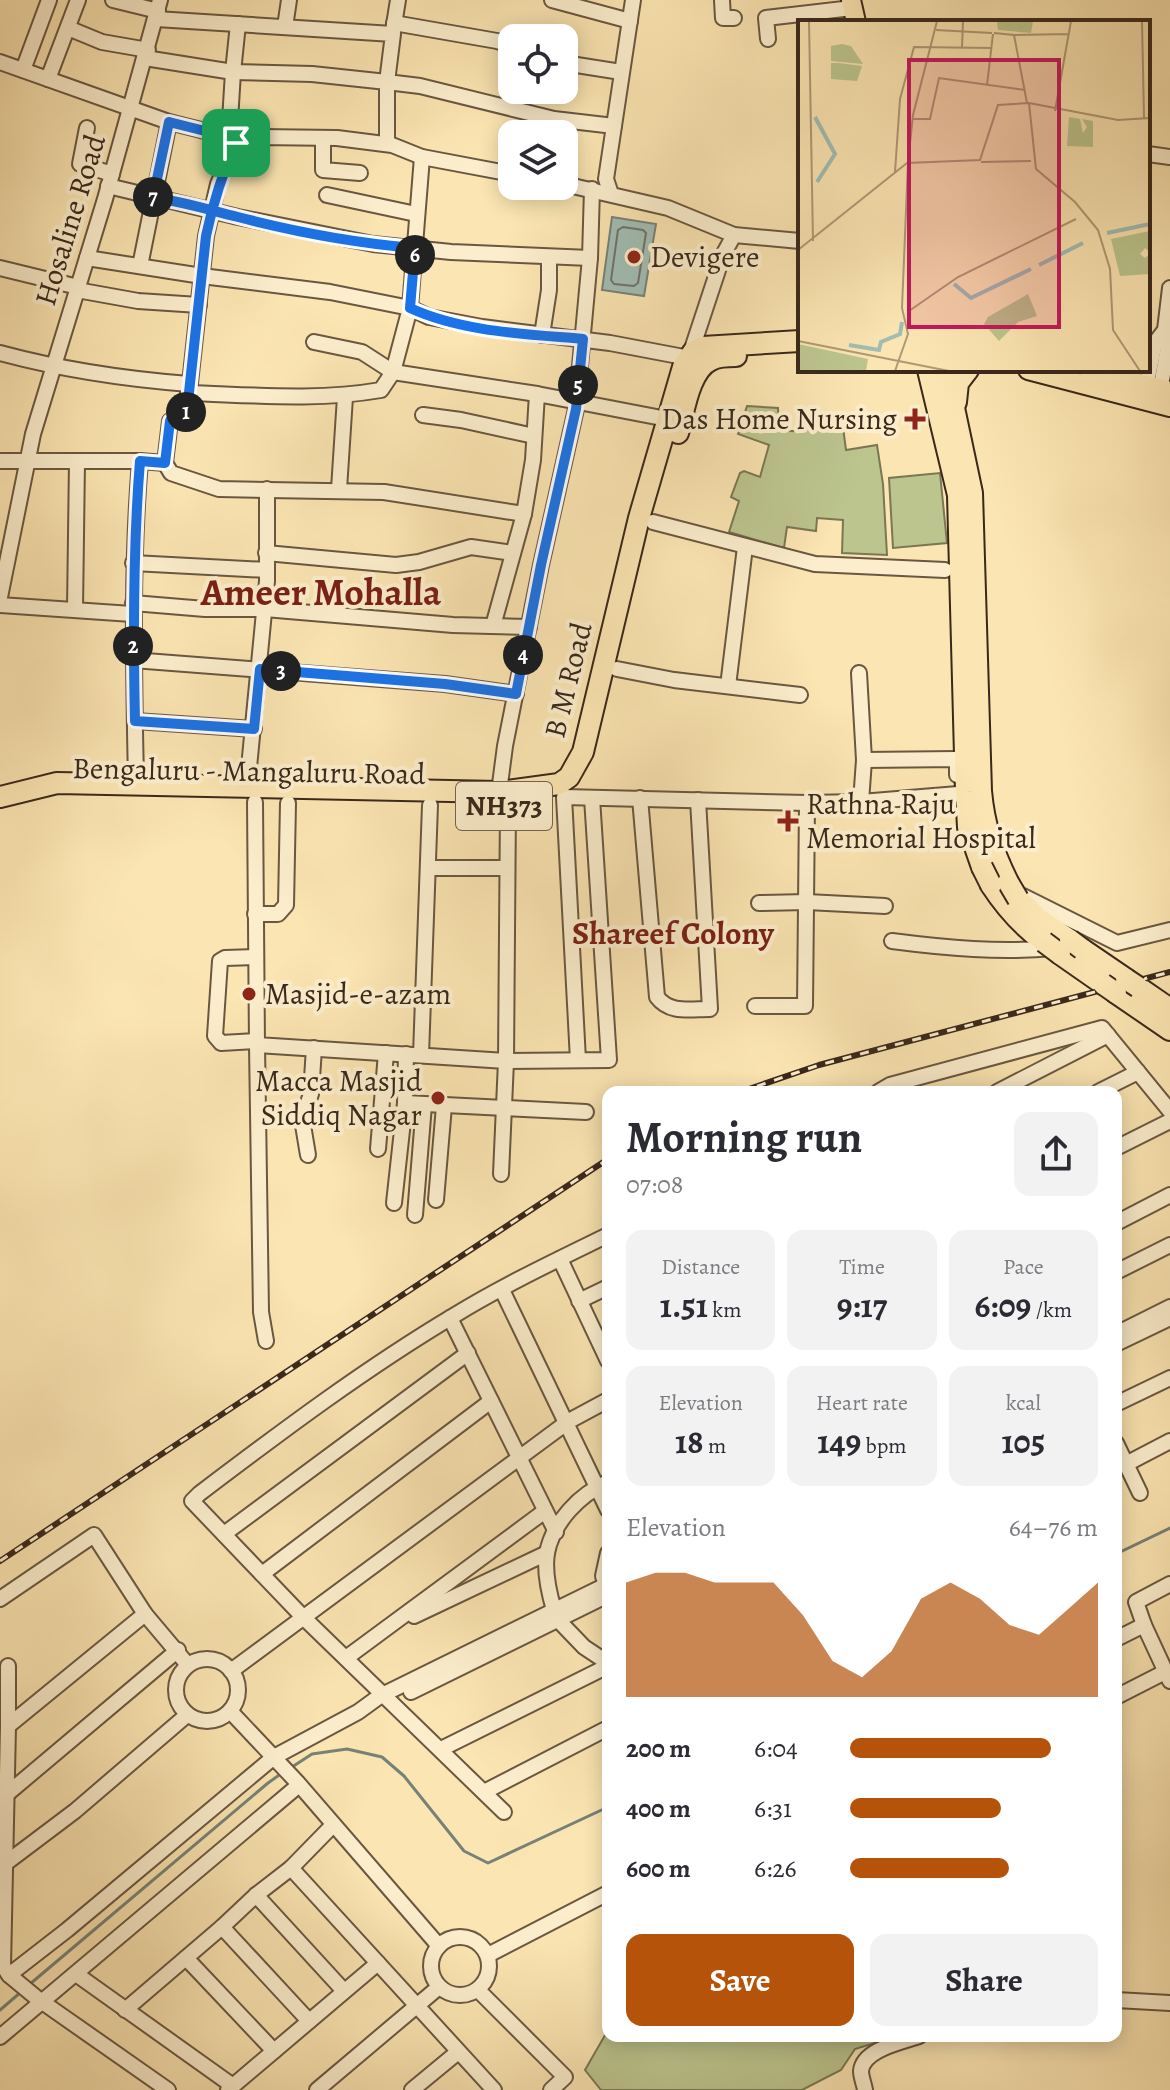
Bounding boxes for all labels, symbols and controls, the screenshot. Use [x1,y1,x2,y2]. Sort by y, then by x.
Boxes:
inset map [798,20,1150,372]
map controls [498,24,578,200]
button: locate [498,24,578,104]
pin [202,109,270,177]
button: layers [498,120,578,200]
icon: arrive [214,121,258,165]
street label: Hosaline Road [25,129,115,311]
pin: 7 [133,177,173,217]
text: 7 [148,182,158,212]
pin: 6 [395,235,435,275]
place label: Devigere [650,237,759,277]
text: 6 [410,240,420,270]
marker: Devigere [625,248,643,266]
pin: 5 [558,365,598,405]
text: 5 [573,370,583,400]
pin: 1 [166,392,206,432]
text: 1 [182,397,190,427]
place label: Das Home Nursing [661,399,897,439]
marker: Das Home Nursing [904,408,926,430]
district label: Ameer Mohalla [200,566,442,618]
street label: B M Road [534,617,602,742]
pin: 2 [113,626,153,666]
text: 2 [128,631,138,661]
pin: 4 [503,635,543,675]
text: 4 [518,640,528,670]
pin: 3 [261,651,301,691]
text: 3 [276,656,286,686]
street label: Bengaluru - Mangaluru Road [72,748,427,794]
road number: NH373 [456,782,552,830]
place label: Rathna Raju Memorial Hospital [806,784,1036,858]
marker: Rathna Raju Memorial Hospital [777,810,799,832]
district label: Shareef Colony [572,911,775,955]
place label: Masjid-e-azam [265,974,451,1014]
marker: Masjid-e-azam [240,985,258,1003]
place label: Macca Masjid Siddiq Nagar [255,1061,423,1135]
marker: Macca Masjid Siddiq Nagar [429,1089,447,1107]
text: Morning run [626,1107,862,1167]
button: share [1014,1112,1098,1196]
text: 07:08 [626,1167,683,1202]
text: Distance [661,1252,740,1282]
text: Time [839,1252,885,1282]
text: Pace [1003,1252,1044,1282]
text: 1.51 [660,1282,708,1329]
text: 9:17 [837,1282,887,1329]
text: 6:09 [974,1282,1031,1329]
text: km [708,1295,742,1325]
text: /km [1031,1295,1072,1325]
text: Elevation [658,1388,743,1418]
text: Heart rate [816,1388,908,1418]
text: kcal [1006,1388,1041,1418]
text: 18 [675,1418,704,1465]
text: 149 [817,1418,861,1465]
text: 105 [1001,1418,1045,1465]
text: m [704,1431,726,1461]
text: bpm [861,1431,907,1461]
text: Elevation [626,1510,726,1545]
text: 64–76 m [1009,1510,1098,1545]
text: 200 m [626,1731,691,1766]
text: 6:04 [754,1731,798,1766]
text: 400 m [626,1791,691,1826]
text: 6:31 [754,1791,792,1826]
text: 600 m [626,1851,691,1886]
text: 6:26 [754,1851,797,1886]
button: Save [626,1934,854,2026]
button: Share [870,1934,1098,2026]

